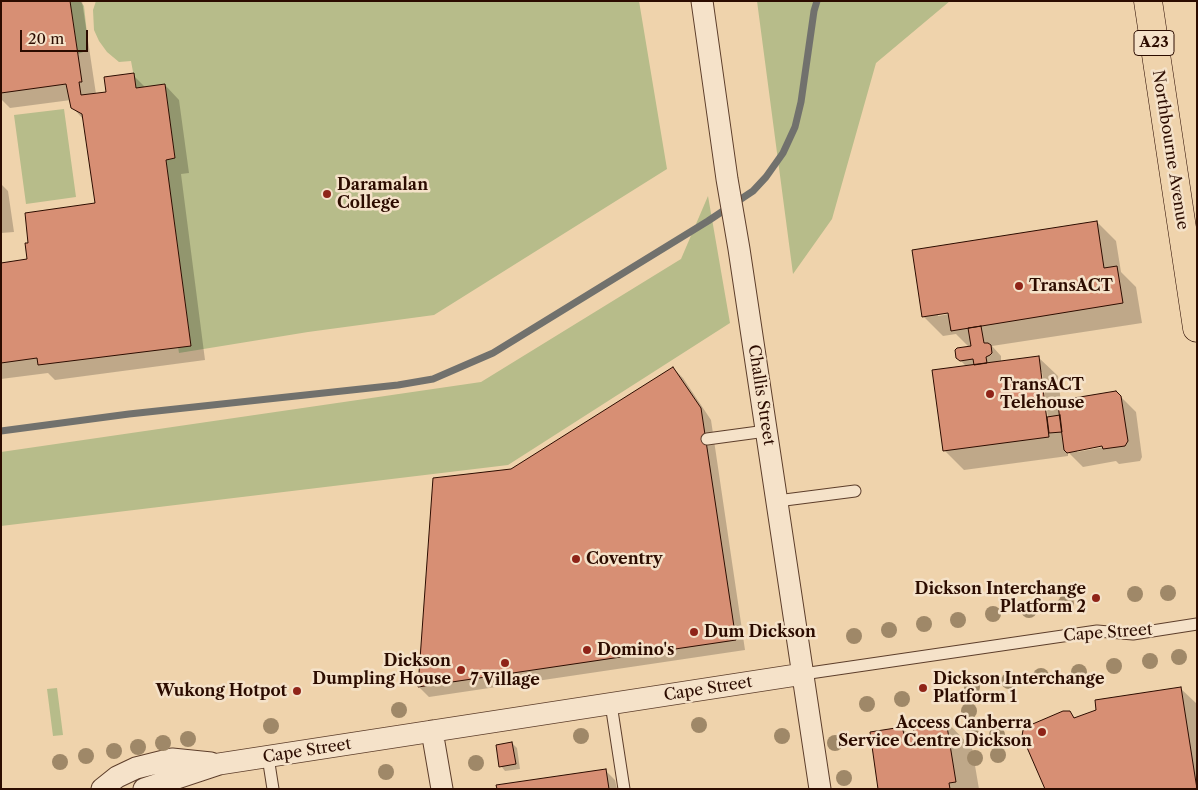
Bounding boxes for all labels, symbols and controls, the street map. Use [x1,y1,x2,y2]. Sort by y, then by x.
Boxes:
scale bar [22,20,90,52]
text: 20 m [28,29,64,48]
road number: A23 [1134,30,1174,56]
street label: Northbourne Avenue [1148,69,1192,231]
place label: Daramalan College [337,175,428,213]
marker: Daramalan College [321,188,333,200]
place label: TransACT [1029,276,1113,296]
marker: TransACT [1013,280,1025,292]
street label: Challis Street [744,343,778,447]
place label: TransACT Telehouse [1000,375,1084,413]
marker: TransACT Telehouse [984,388,996,400]
place label: Coventry [586,549,663,569]
marker: Coventry [570,553,582,565]
place label: Dickson Interchange Platform 2 [914,579,1086,617]
marker: Dickson Interchange Platform 2 [1090,592,1102,604]
street label: Cape Street [1063,620,1153,646]
place label: Dum Dickson [704,622,816,642]
marker: Dum Dickson [688,626,700,638]
place label: Domino's [597,640,674,660]
marker: Domino's [581,644,593,656]
place label: Dickson Dumpling House [312,651,451,689]
marker: 7 Village [499,657,511,669]
marker: Dickson Dumpling House [455,664,467,676]
place label: Dickson Interchange Platform 1 [933,669,1105,707]
place label: 7 Village [470,670,540,690]
street label: Cape Street [662,673,754,705]
place label: Wukong Hotpot [155,681,287,701]
marker: Dickson Interchange Platform 1 [917,682,929,694]
marker: Wukong Hotpot [291,685,303,697]
place label: Access Canberra Service Centre Dickson [838,713,1032,751]
marker: Access Canberra Service Centre Dickson [1036,726,1048,738]
street label: Cape Street [261,735,353,767]

